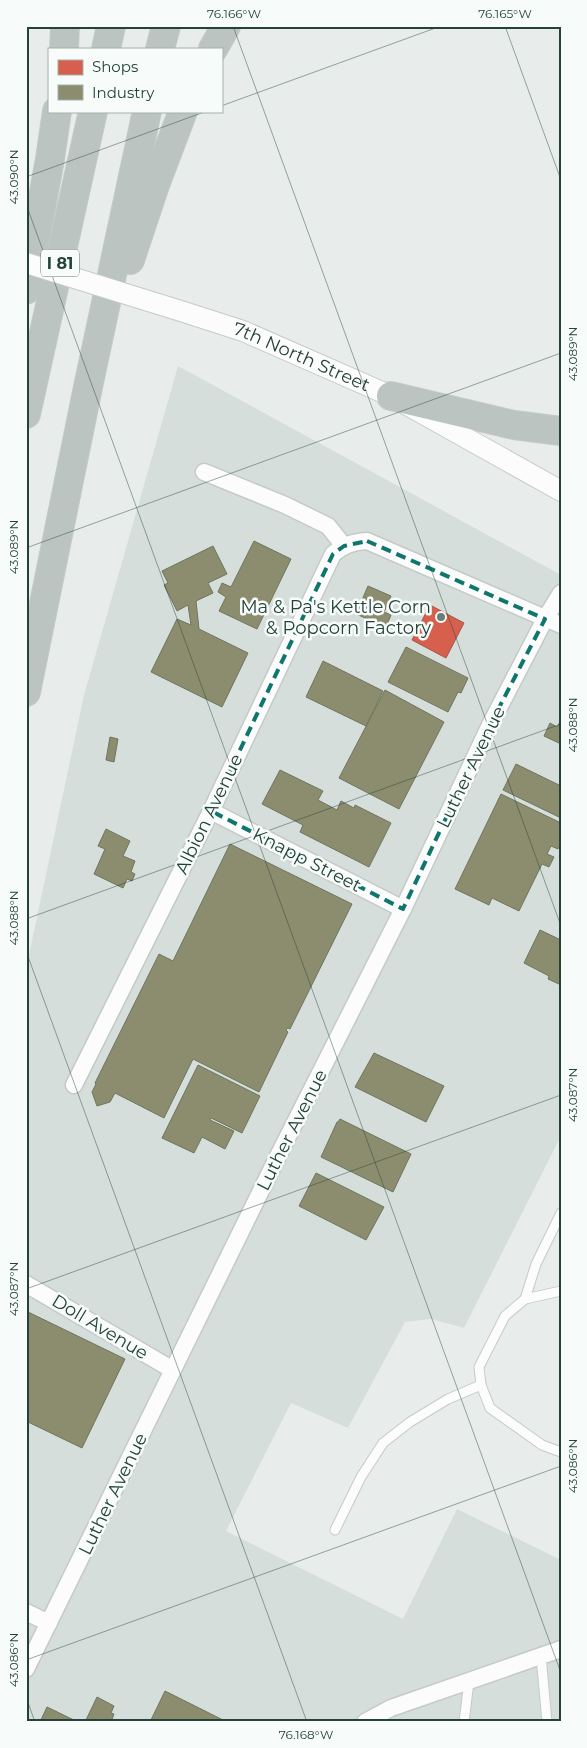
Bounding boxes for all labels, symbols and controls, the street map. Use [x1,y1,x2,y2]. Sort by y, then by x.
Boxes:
text: 76.166°W [207,6,261,21]
text: 76.165°W [478,6,532,21]
legend [48,48,222,112]
text: Shops [92,57,138,76]
text: Industry [92,83,155,102]
text: 43.090°N [6,150,21,204]
road number: I 81 [41,250,79,276]
street label: 7th North Street [231,318,373,396]
text: 43.089°N [565,327,580,381]
text: 43.089°N [6,520,21,574]
place label: Ma & Pa's Kettle Corn & Popcorn Factory [240,596,431,639]
marker: Ma & Pa's Kettle Corn & Popcorn Factory [435,611,447,623]
text: 43.088°N [565,698,580,752]
street label: Luther Avenue [432,702,510,831]
street label: Albion Avenue [170,750,248,878]
street label: Knapp Street [249,823,365,897]
text: 43.088°N [6,891,21,945]
street label: Luther Avenue [252,1066,332,1194]
text: 43.087°N [565,1068,580,1122]
text: 43.087°N [6,1262,21,1316]
street label: Doll Avenue [48,1290,152,1364]
street label: Luther Avenue [74,1429,152,1558]
text: 43.086°N [565,1439,580,1493]
text: 43.086°N [6,1633,21,1687]
text: 76.168°W [279,1727,333,1742]

